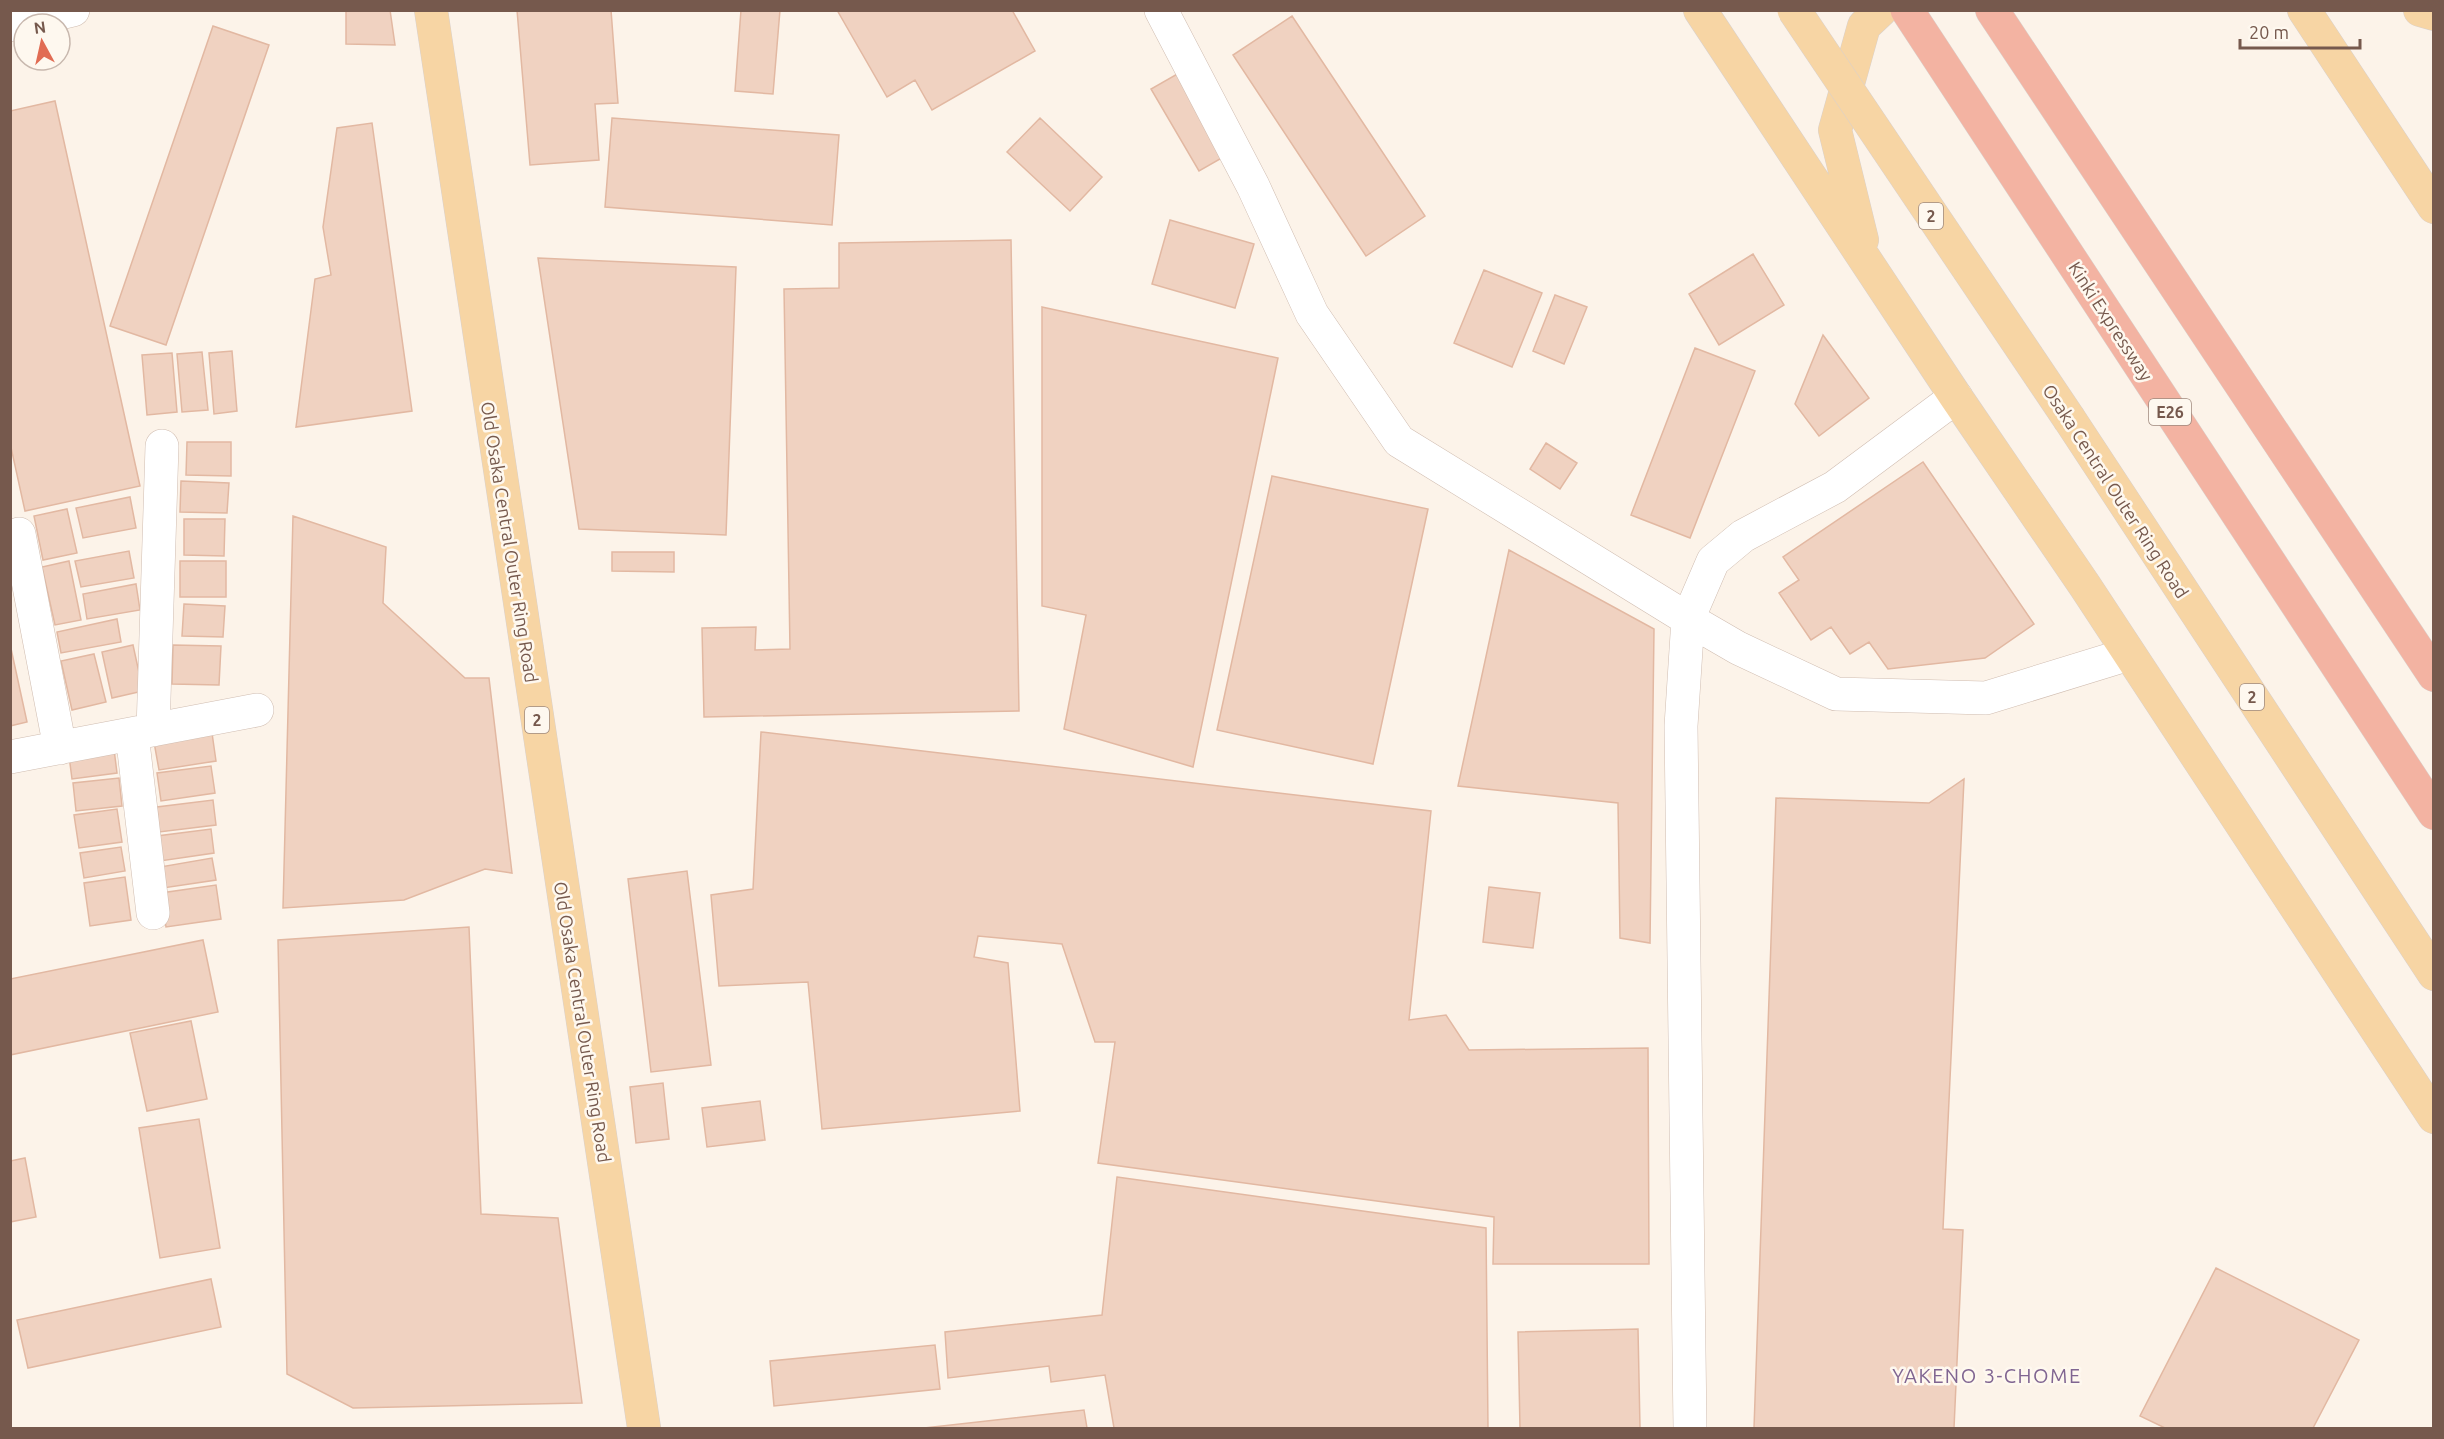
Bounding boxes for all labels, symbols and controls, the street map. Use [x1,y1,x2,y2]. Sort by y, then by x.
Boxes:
north arrow [12,12,72,72]
scale bar [2240,12,2360,50]
text: N [33,17,47,37]
text: 20 m [2249,22,2289,42]
road number: 2 [1919,203,1943,229]
street label: Kinki Expressway [2065,258,2157,384]
street label: Osaka Central Outer Ring Road [2039,380,2193,602]
road number: E26 [2149,399,2191,425]
street label: Old Osaka Central Outer Ring Road [478,400,542,684]
road number: 2 [2240,684,2264,710]
road number: 2 [525,707,549,733]
street label: Old Osaka Central Outer Ring Road [551,880,615,1164]
district label: YAKENO 3-CHOME [1892,1364,2082,1387]

